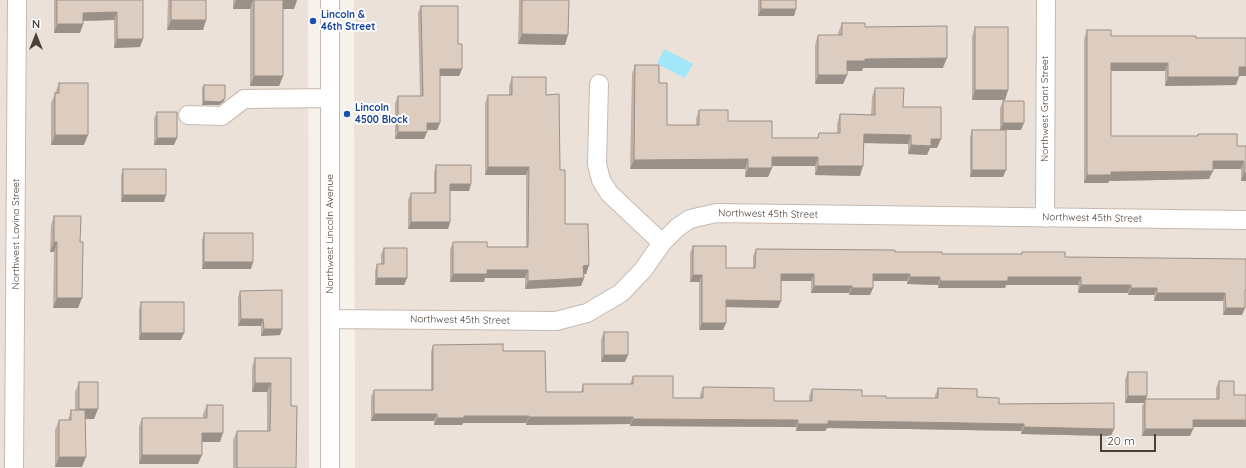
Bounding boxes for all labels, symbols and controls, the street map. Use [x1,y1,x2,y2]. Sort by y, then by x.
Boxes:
place label: Lincoln & 46th Street [321,9,375,32]
north arrow [16,16,56,56]
marker: Lincoln & 46th Street [308,16,318,26]
text: N [32,17,40,31]
street label: Northwest Grant Street [1039,56,1051,162]
place label: Lincoln 4500 Block [355,102,408,126]
marker: Lincoln 4500 Block [342,109,352,119]
street label: Northwest Lincoln Avenue [324,174,336,294]
street label: Northwest Lavina Street [10,179,22,289]
street label: Northwest 45th Street [718,207,818,221]
street label: Northwest 45th Street [1042,211,1142,225]
street label: Northwest 45th Street [410,313,510,327]
scale bar [1102,426,1158,452]
text: 20 m [1107,433,1135,448]

